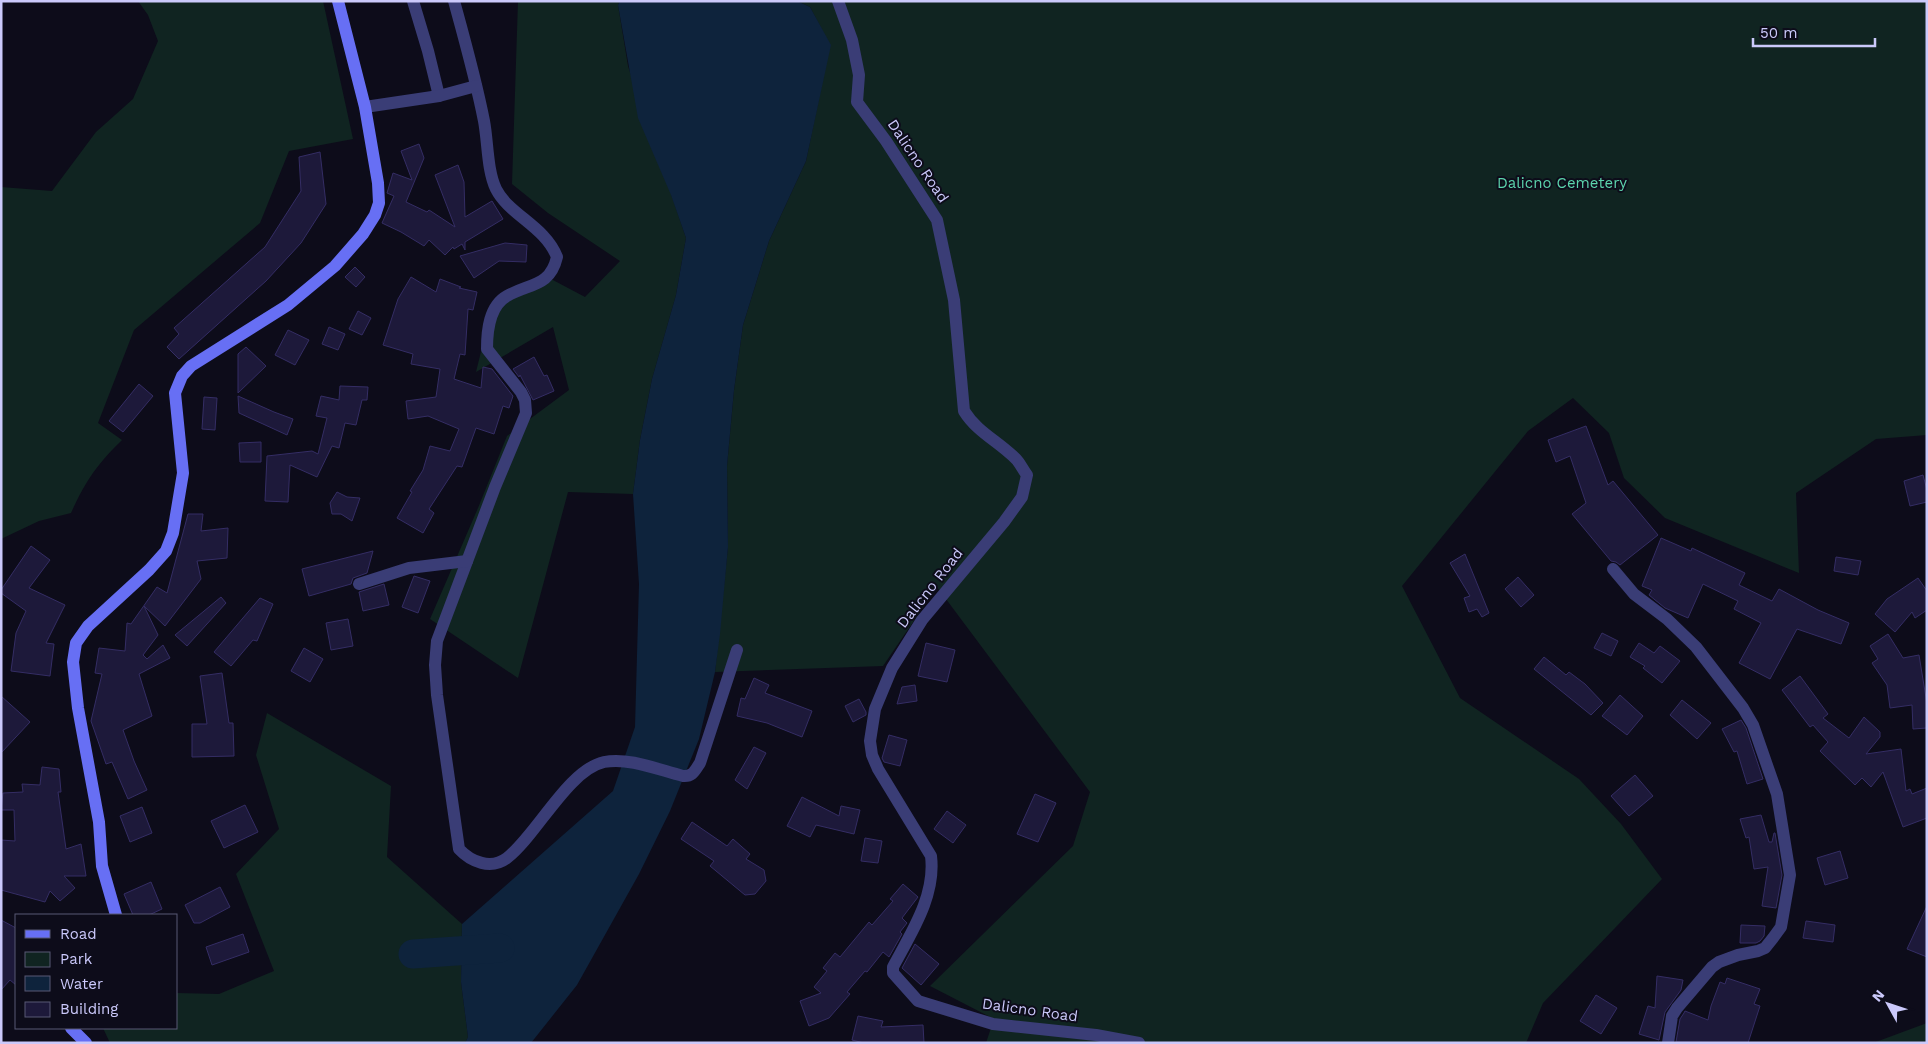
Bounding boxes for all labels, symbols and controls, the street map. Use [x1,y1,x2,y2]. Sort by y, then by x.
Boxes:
scale bar [1753,15,1876,47]
text: 50 m [1760,24,1797,42]
street label: Dalicno Road [884,116,952,206]
park label: Dalicno Cemetery [1497,174,1627,192]
street label: Dalicno Road [893,545,967,631]
legend [15,914,178,1029]
text: Road [60,925,97,943]
text: Park [60,950,93,968]
text: Water [60,975,103,993]
north arrow [1863,979,1913,1029]
text: N [1869,987,1888,1005]
street label: Dalicno Road [981,994,1079,1026]
text: Building [60,1000,118,1018]

